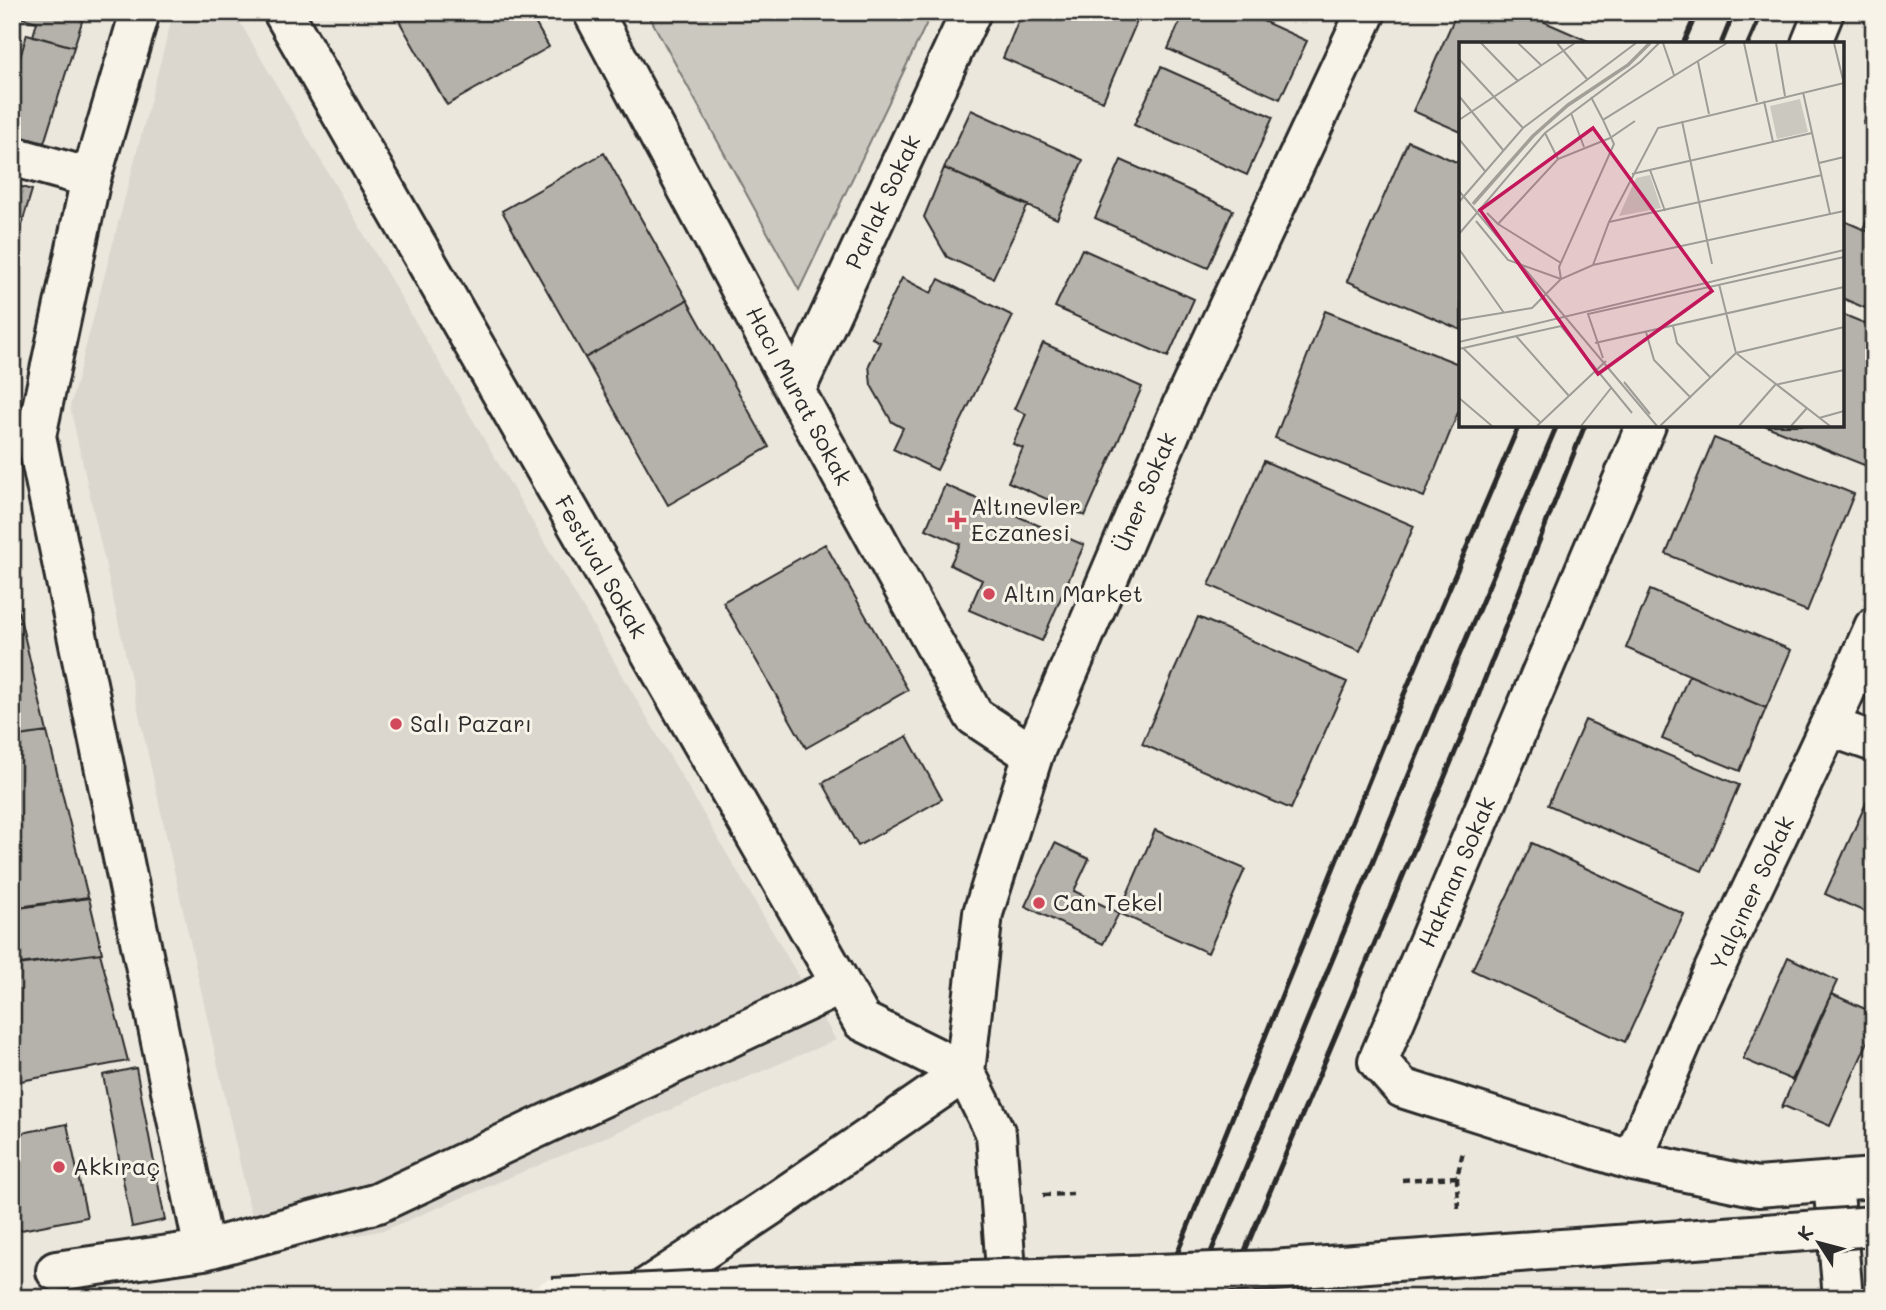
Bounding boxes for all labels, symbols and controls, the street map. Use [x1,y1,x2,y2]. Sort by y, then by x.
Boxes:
inset map [1459,42,1844,427]
street label: Parlak Sokak [838,130,926,274]
street label: Hacı Murat Sokak [740,301,860,490]
street label: Üner Sokak [1106,427,1183,556]
street label: Festival Sokak [549,490,655,643]
place label: Altınevler Eczanesi [971,491,1081,547]
marker: Altınevler Eczanesi [949,512,965,528]
place label: Altın Market [1003,578,1143,608]
marker: Altın Market [981,586,997,602]
place label: Salı Pazarı [410,708,532,738]
marker: Salı Pazarı [388,716,404,732]
street label: Hakman Sokak [1411,792,1501,952]
street label: Yalçıner Sokak [1702,810,1800,975]
place label: Can Tekel [1053,887,1163,917]
marker: Can Tekel [1031,895,1047,911]
place label: Akkıraç [73,1151,160,1181]
marker: Akkıraç [51,1159,67,1175]
north arrow [1784,1208,1854,1278]
text: K [1791,1220,1819,1245]

